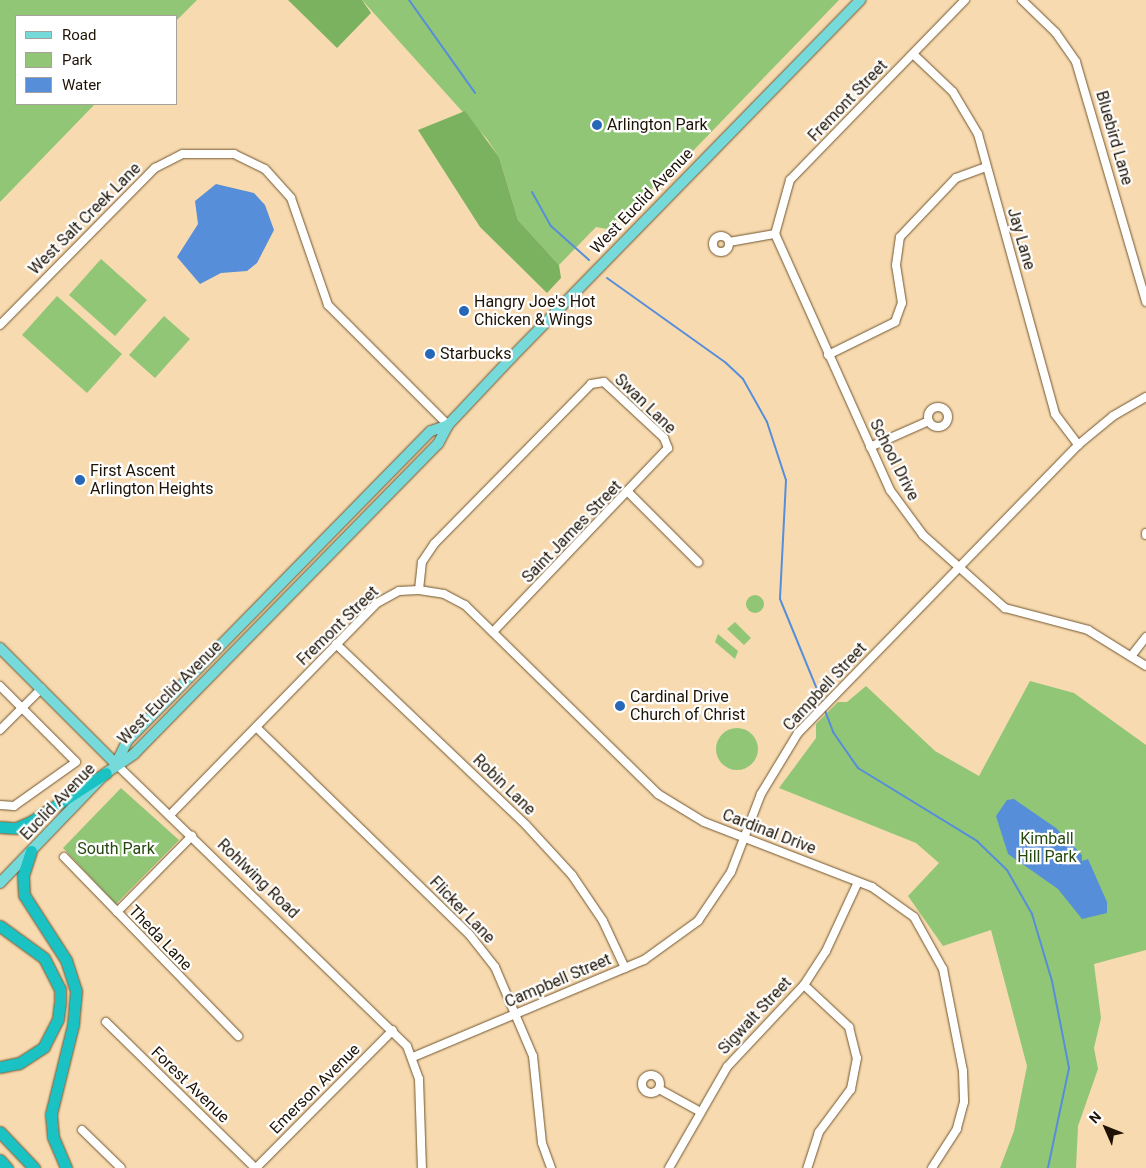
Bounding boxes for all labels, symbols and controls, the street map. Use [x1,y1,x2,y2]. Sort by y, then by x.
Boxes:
legend [15,15,178,105]
text: Road [62,26,96,44]
text: Park [62,51,92,69]
street label: Fremont Street [804,56,892,146]
text: Water [62,76,101,94]
street label: Bluebird Lane [1091,89,1137,187]
place label: Arlington Park [607,115,708,135]
marker: Arlington Park [591,119,603,131]
street label: West Euclid Avenue [587,144,697,258]
street label: West Salt Creek Lane [25,159,145,279]
street label: Jay Lane [1003,206,1039,272]
place label: Hangry Joe's Hot Chicken & Wings [474,292,596,330]
marker: Hangry Joe's Hot Chicken & Wings [458,305,470,317]
place label: Starbucks [440,344,511,364]
marker: Starbucks [424,348,436,360]
street label: Swan Lane [610,370,680,438]
street label: School Drive [865,416,923,504]
place label: First Ascent Arlington Heights [90,461,214,499]
marker: First Ascent Arlington Heights [74,474,86,486]
street label: Saint James Street [518,477,626,587]
street label: Fremont Street [293,582,383,670]
street label: West Euclid Avenue [114,637,226,749]
street label: Campbell Street [779,639,871,735]
place label: Cardinal Drive Church of Christ [630,687,745,725]
marker: Cardinal Drive Church of Christ [614,700,626,712]
street label: Robin Lane [469,751,539,819]
street label: Euclid Avenue [17,760,99,844]
street label: Cardinal Drive [720,805,818,859]
park label: Kimball Hill Park [1017,829,1077,867]
street label: Rohlwing Road [213,835,303,923]
park label: South Park [77,839,155,859]
street label: Flicker Lane [425,873,499,947]
street label: Theda Lane [124,901,196,975]
street label: Campbell Street [502,950,614,1012]
street label: Sigwalt Street [714,973,796,1059]
street label: Emerson Avenue [266,1040,364,1138]
street label: Forest Avenue [147,1043,233,1127]
north arrow [1081,1103,1131,1153]
text: N [1086,1108,1104,1127]

